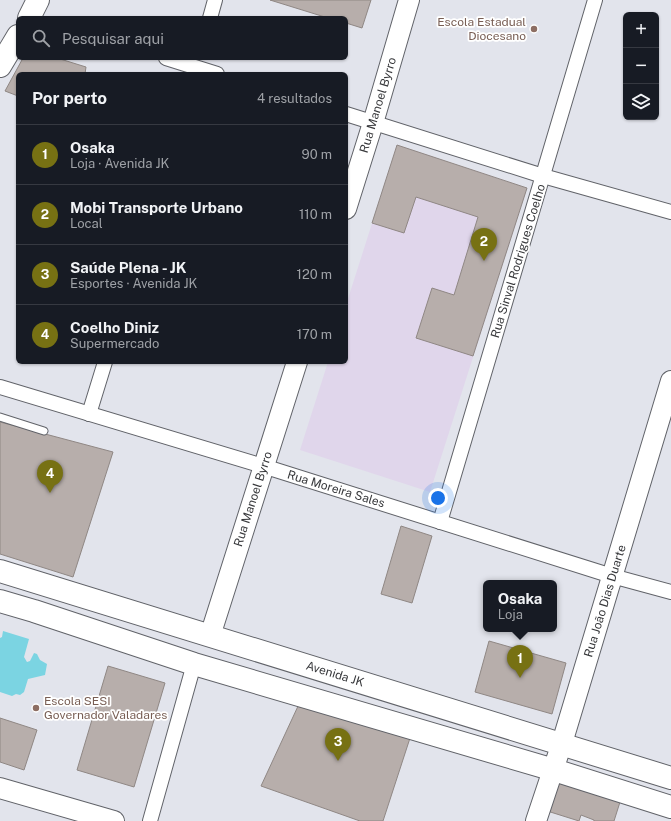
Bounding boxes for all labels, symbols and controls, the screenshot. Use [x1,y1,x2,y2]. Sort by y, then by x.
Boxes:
map controls [623,12,659,120]
button: + [623,12,659,48]
place label: Escola Estadual Diocesano [437,15,526,43]
search box [16,16,348,60]
marker: Escola Estadual Diocesano [529,24,539,34]
icon: search [30,27,52,49]
text: Pesquisar aqui [62,30,164,47]
button: − [623,48,659,84]
street label: Rua Manoel Byrro [357,55,399,155]
button: layers [623,84,659,120]
text: Por perto [32,88,107,108]
text: 4 resultados [257,91,332,106]
text: Osaka [70,139,115,156]
text: 1 [42,147,48,162]
text: 90 m [302,147,332,162]
text: Loja · Avenida JK [70,156,169,171]
street label: Rua Sinval Rodrigues Coelho [488,182,548,340]
text: Mobi Transporte Urbano [70,199,243,216]
text: 2 [41,207,49,222]
text: 110 m [299,207,332,222]
text: Local [70,216,103,231]
pin: 2 [471,228,497,261]
text: Saúde Plena - JK [70,259,187,276]
text: 3 [41,267,49,282]
text: 120 m [297,267,332,282]
text: Esportes · Avenida JK [70,276,197,291]
text: Coelho Diniz [70,319,159,336]
text: 4 [41,327,49,342]
text: 170 m [297,327,332,342]
text: Supermercado [70,336,159,351]
street label: Rua Manoel Byrro [231,449,275,548]
pin: 4 [37,460,63,493]
street label: Rua Moreira Sales [286,468,386,510]
your location [428,488,448,508]
street label: Rua João Dias Duarte [581,543,629,659]
popup [483,580,557,632]
text: Osaka [498,590,542,607]
text: Loja [498,607,523,622]
pin: 1 [507,645,533,678]
street label: Avenida JK [304,659,366,689]
place label: Escola SESI Governador Valadares [44,694,167,722]
marker: Escola SESI Governador Valadares [31,703,41,713]
pin: 3 [325,728,351,761]

